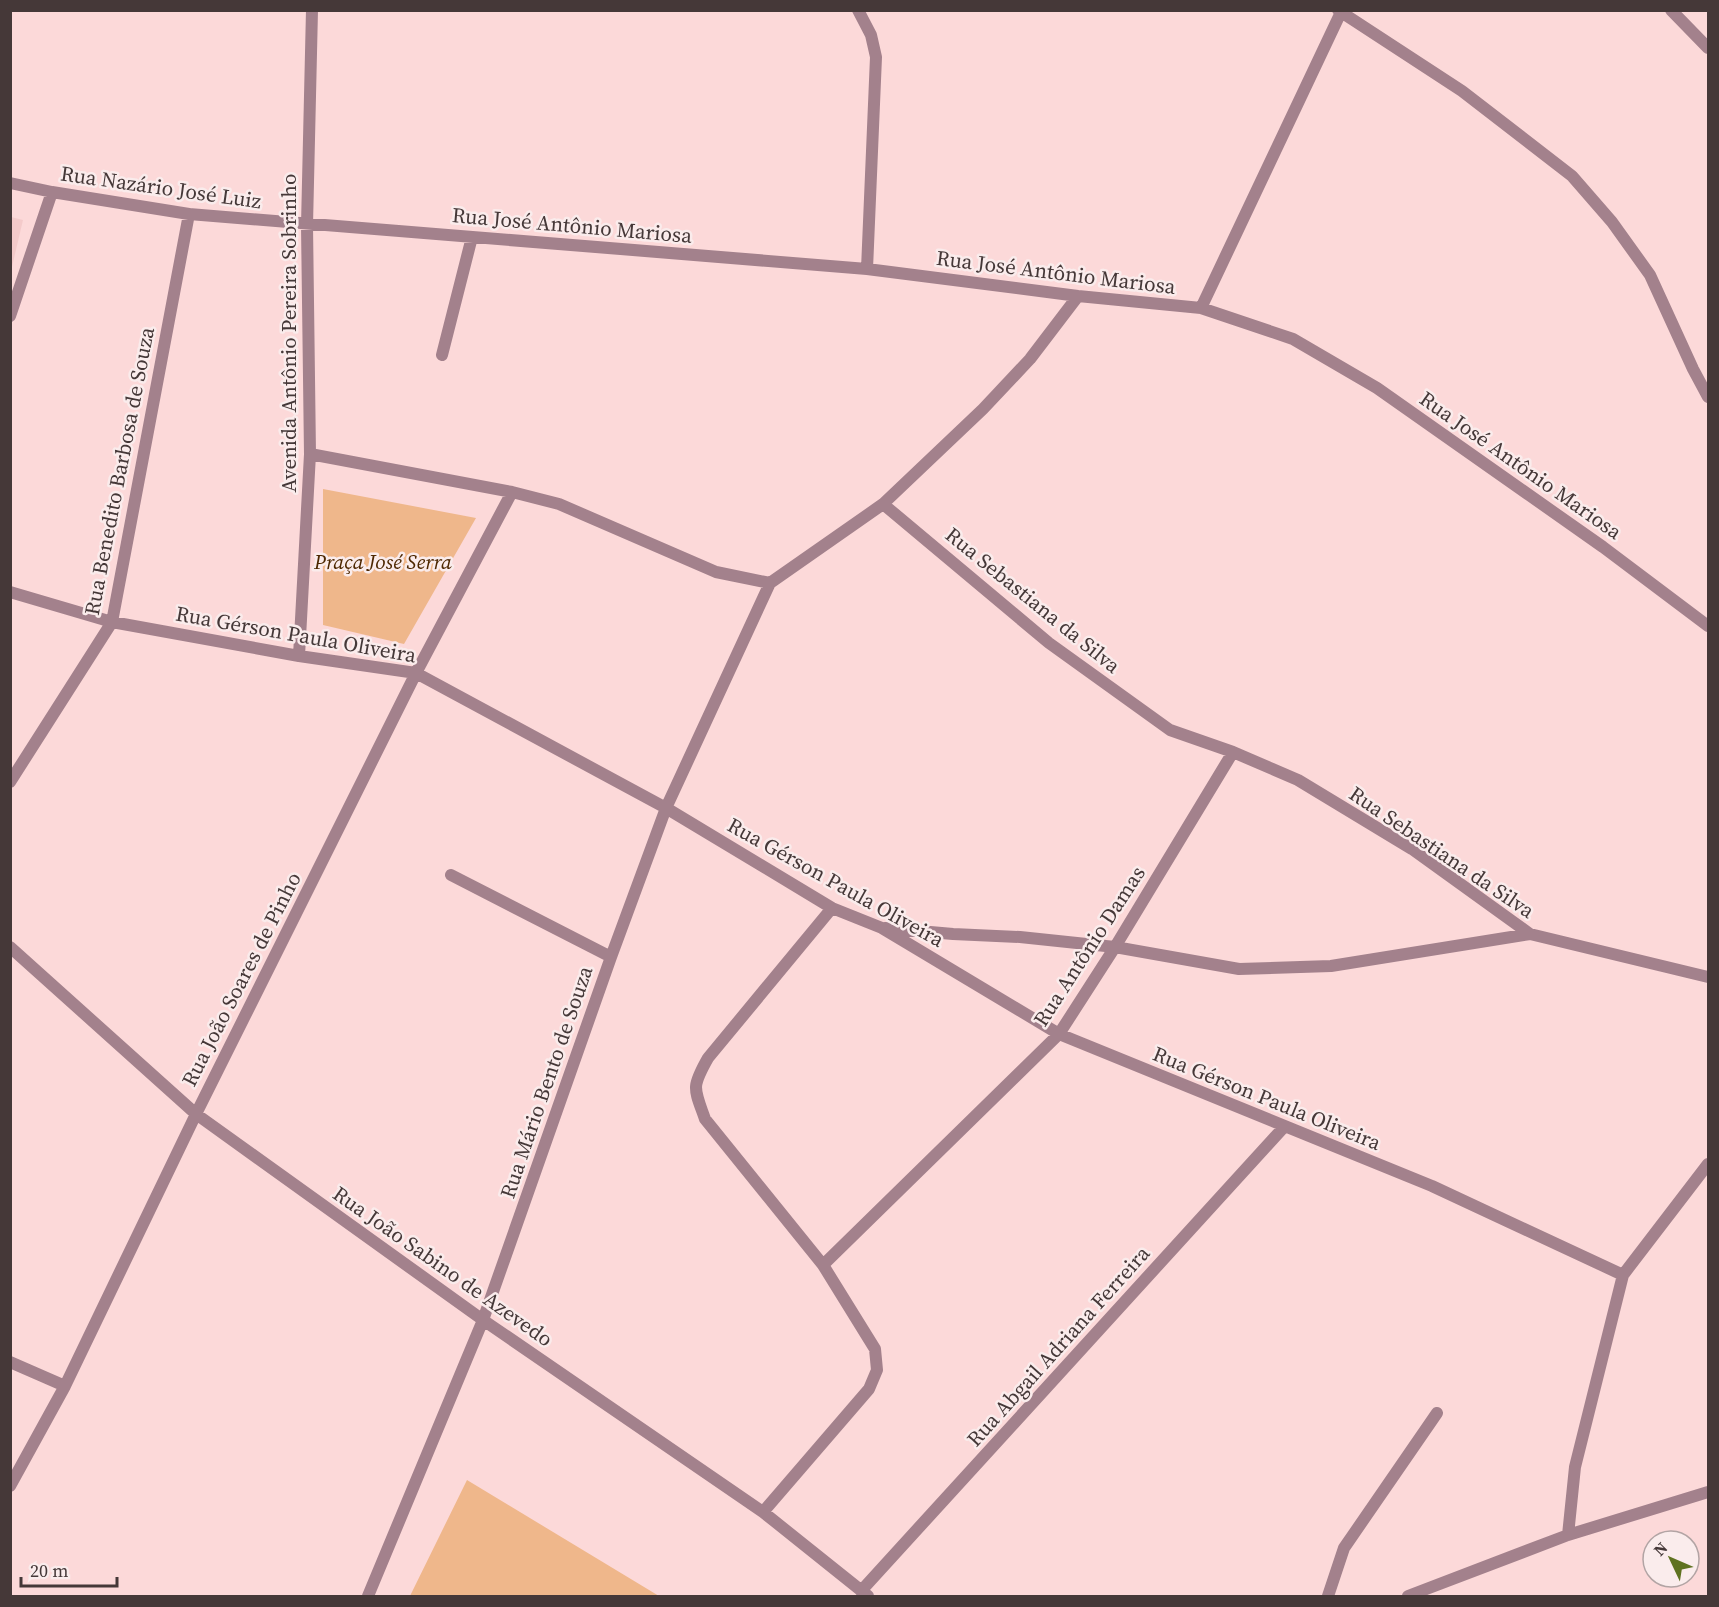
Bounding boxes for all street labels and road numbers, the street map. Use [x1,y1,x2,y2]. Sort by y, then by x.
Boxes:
street label: Rua Nazário José Luiz [59,159,264,216]
street label: Avenida Antônio Pereira Sobrinho [274,174,303,492]
street label: Rua José Antônio Mariosa [451,200,694,250]
street label: Rua José Antônio Mariosa [935,243,1178,301]
street label: Rua Benedito Barbosa de Souza [77,324,161,618]
street label: Rua José Antônio Mariosa [1414,384,1628,546]
street label: Rua Sebastiana da Silva [939,520,1127,680]
street label: Rua Gérson Paula Oliveira [173,599,419,669]
street label: Rua Sebastiana da Silva [1344,779,1541,925]
street label: Rua Gérson Paula Oliveira [722,810,950,954]
street label: Rua Antônio Damas [1026,860,1152,1032]
street label: Rua João Soares de Pinho [174,867,308,1091]
street label: Rua Mário Bento de Souza [493,962,599,1202]
street label: Rua Gérson Paula Oliveira [1149,1039,1386,1157]
street label: Rua João Sabino de Azevedo [327,1179,559,1353]
street label: Rua Abgail Adriana Ferreira [960,1239,1156,1453]

